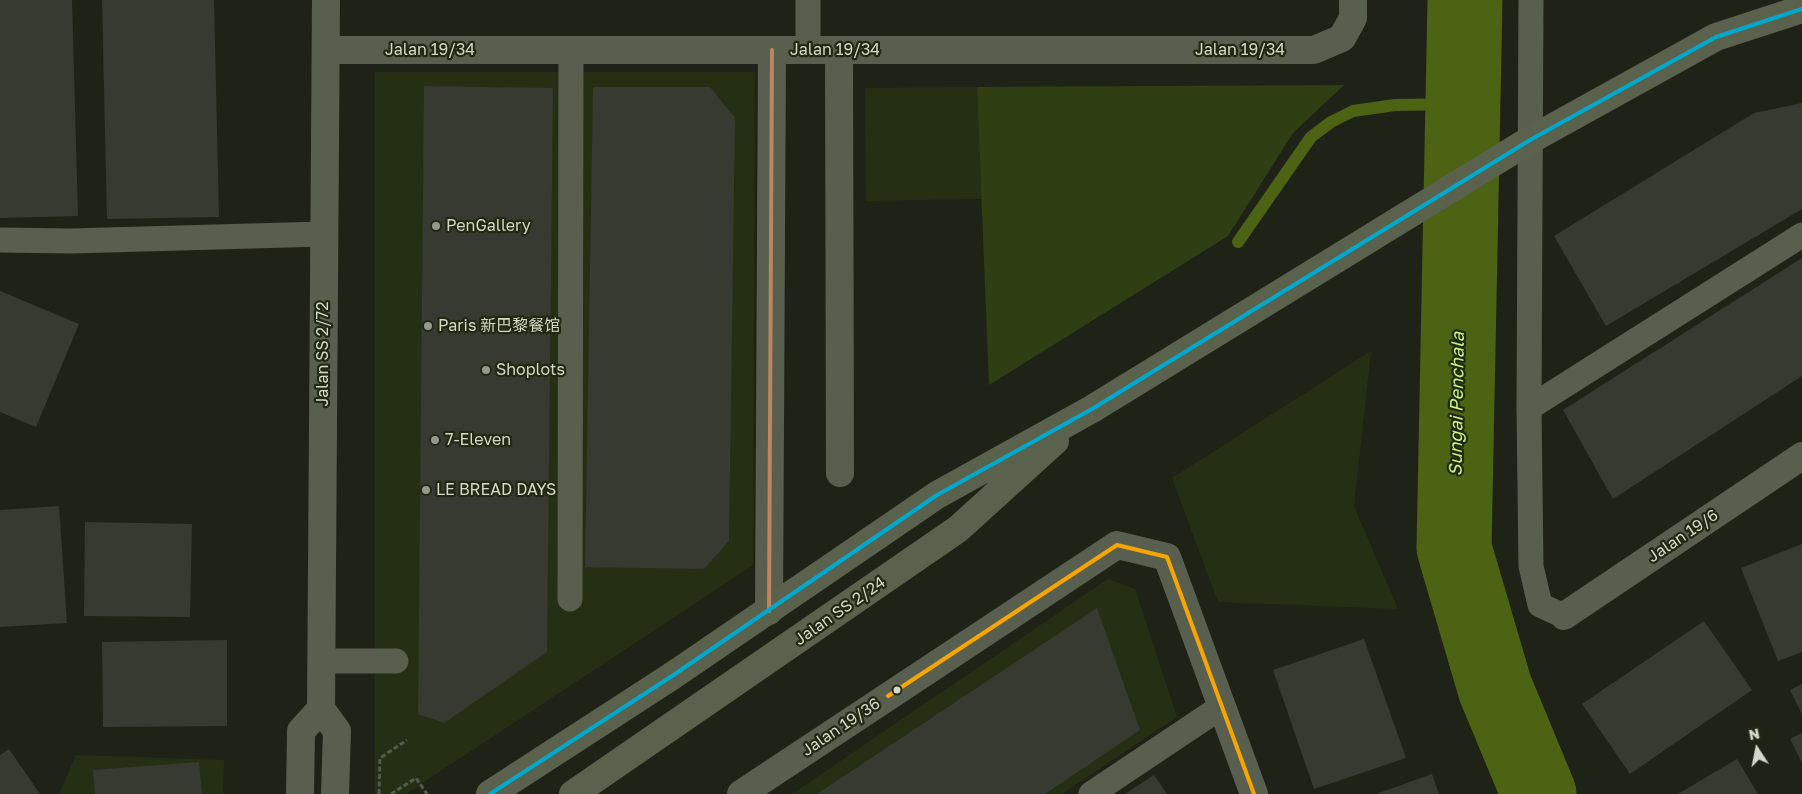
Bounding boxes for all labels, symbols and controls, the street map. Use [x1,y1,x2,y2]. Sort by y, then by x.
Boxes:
street label: Jalan 19/34 [385,40,475,60]
street label: Jalan 19/34 [790,40,880,60]
street label: Jalan 19/34 [1195,40,1285,60]
place label: PenGallery [446,216,531,236]
marker: PenGallery [430,220,442,232]
street label: Jalan SS 2/72 [313,301,333,407]
place label: Paris 新巴黎餐馆 [438,316,560,336]
marker: Paris 新巴黎餐馆 [422,320,434,332]
water label: Sungai Penchala [1445,332,1469,476]
place label: Shoplots [496,360,565,380]
marker: Shoplots [480,364,492,376]
place label: 7-Eleven [445,430,511,450]
marker: 7-Eleven [429,434,441,446]
place label: LE BREAD DAYS [436,480,556,500]
marker: LE BREAD DAYS [420,484,432,496]
street label: Jalan 19/6 [1644,505,1722,567]
street label: Jalan SS 2/24 [791,573,889,649]
unlabelled marker [892,685,902,695]
street label: Jalan 19/36 [798,694,884,760]
north arrow [1732,724,1782,774]
text: N [1747,724,1761,743]

